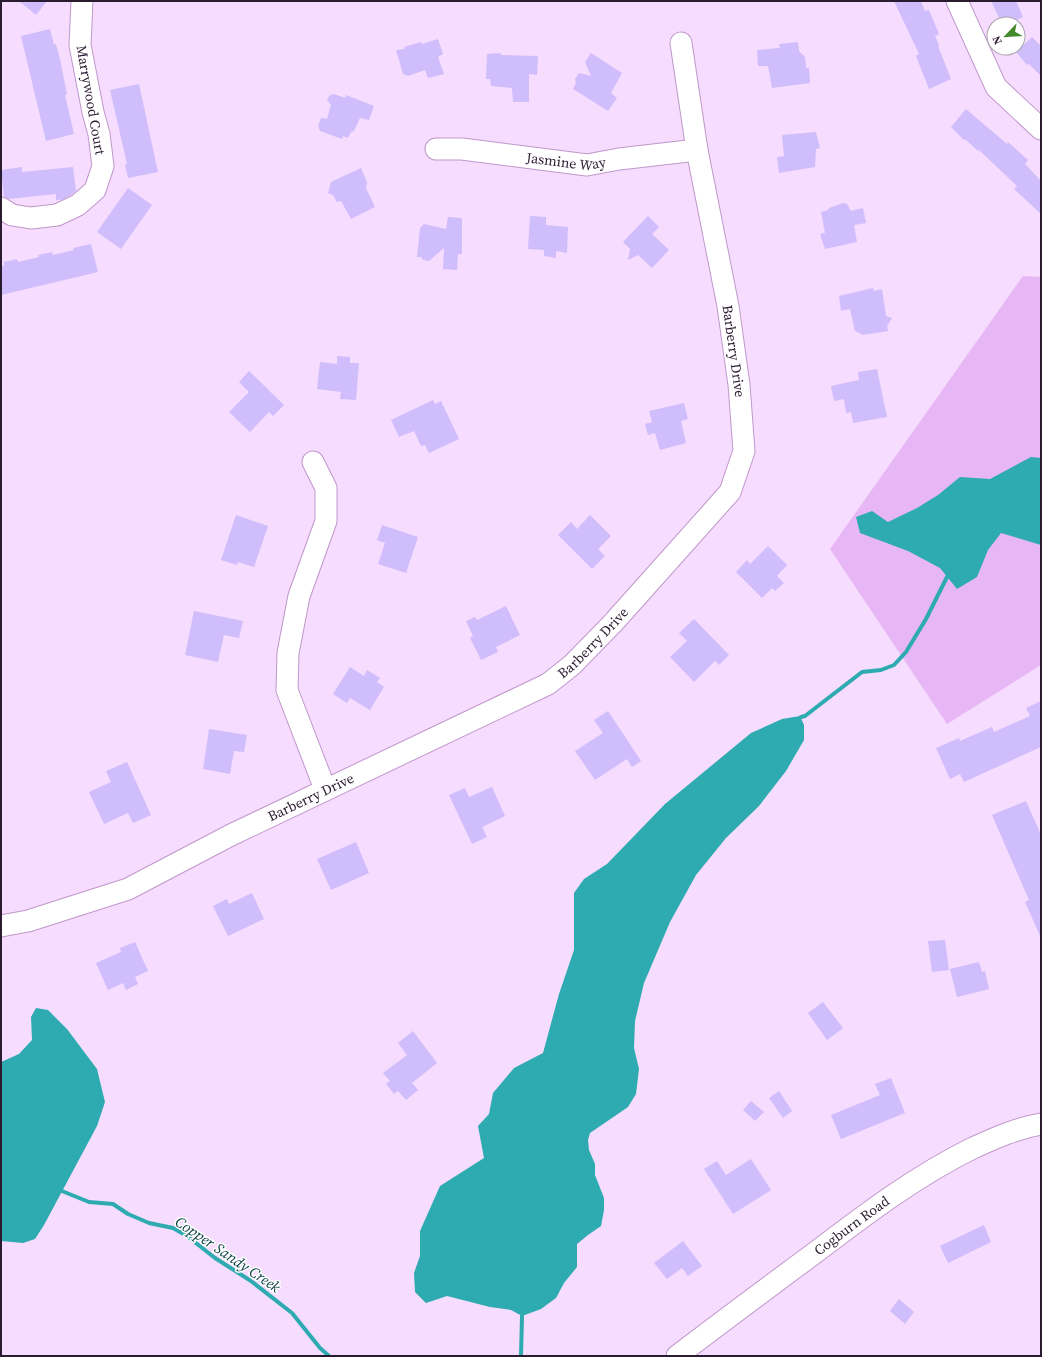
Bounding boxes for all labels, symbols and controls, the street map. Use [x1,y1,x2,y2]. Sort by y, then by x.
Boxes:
north arrow [986,16,1026,56]
text: N [989,33,1006,47]
street label: Marrywood Court [72,44,111,157]
street label: Jasmine Way [524,147,608,176]
street label: Barberry Drive [718,304,750,398]
street label: Barberry Drive [553,603,633,683]
street label: Barberry Drive [264,768,357,826]
street label: Cogburn Road [810,1191,893,1260]
water label: Copper Sandy Creek [171,1211,286,1298]

